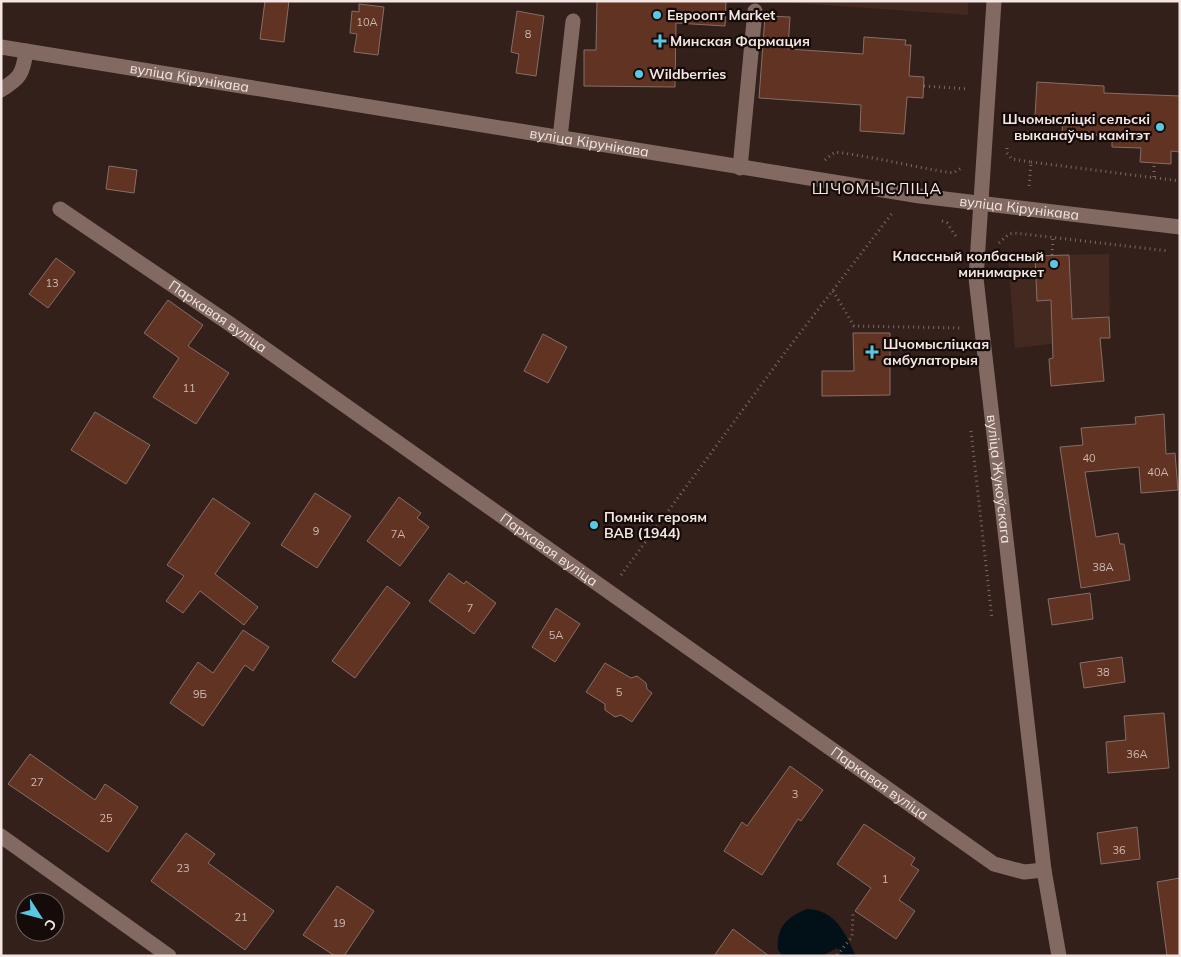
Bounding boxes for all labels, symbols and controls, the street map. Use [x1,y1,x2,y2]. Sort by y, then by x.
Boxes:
place label: Евроопт Market [667,6,776,24]
marker: Евроопт Market [651,9,663,21]
house number: 10А [356,15,378,29]
house number: 8 [525,27,532,41]
place label: Минская Фармация [670,32,810,50]
marker: Минская Фармация [654,35,666,47]
street label: вуліца Кірунікава [129,59,250,96]
place label: Wildberries [649,65,726,83]
marker: Wildberries [633,68,645,80]
place label: Шчомысліцкі сельскі выканаўчы камітэт [1002,110,1150,144]
marker: Шчомысліцкі сельскі выканаўчы камітэт [1154,121,1166,133]
street label: вуліца Кірунікава [528,124,650,161]
district label: ШЧОМЫСЛІЦА [812,178,942,198]
street label: вуліца Кірунікава [958,192,1080,224]
place label: Классный колбасный минимаркет [893,247,1044,281]
marker: Классный колбасный минимаркет [1048,258,1060,270]
house number: 13 [45,276,59,290]
street label: Паркавая вуліца [165,276,271,356]
place label: Шчомысліцкая амбулаторыя [883,335,989,369]
marker: Шчомысліцкая амбулаторыя [865,345,879,359]
house number: 11 [182,381,196,395]
street label: вуліца Жукоўскага [983,414,1015,545]
house number: 40 [1082,451,1096,465]
house number: 40А [1147,465,1169,479]
place label: Помнік героям ВАВ (1944) [604,508,707,542]
street label: Паркавая вуліца [497,509,601,590]
marker: Помнік героям ВАВ (1944) [588,519,600,531]
house number: 9 [313,524,319,538]
house number: 7А [391,527,405,541]
house number: 38А [1092,560,1114,574]
house number: 7 [467,601,473,615]
house number: 5А [549,628,563,642]
house number: 38 [1096,665,1110,679]
house number: 5 [616,685,623,699]
house number: 9Б [193,687,207,701]
street label: Паркавая вуліца [828,743,932,824]
house number: 36А [1126,747,1148,761]
house number: 27 [30,775,44,789]
house number: 3 [792,787,798,801]
house number: 25 [99,811,113,825]
house number: 36 [1112,843,1126,857]
house number: 23 [176,861,190,875]
house number: 1 [882,872,888,886]
north arrow [15,892,65,942]
house number: 21 [234,910,248,924]
text: С [40,915,61,934]
house number: 19 [332,916,346,930]

